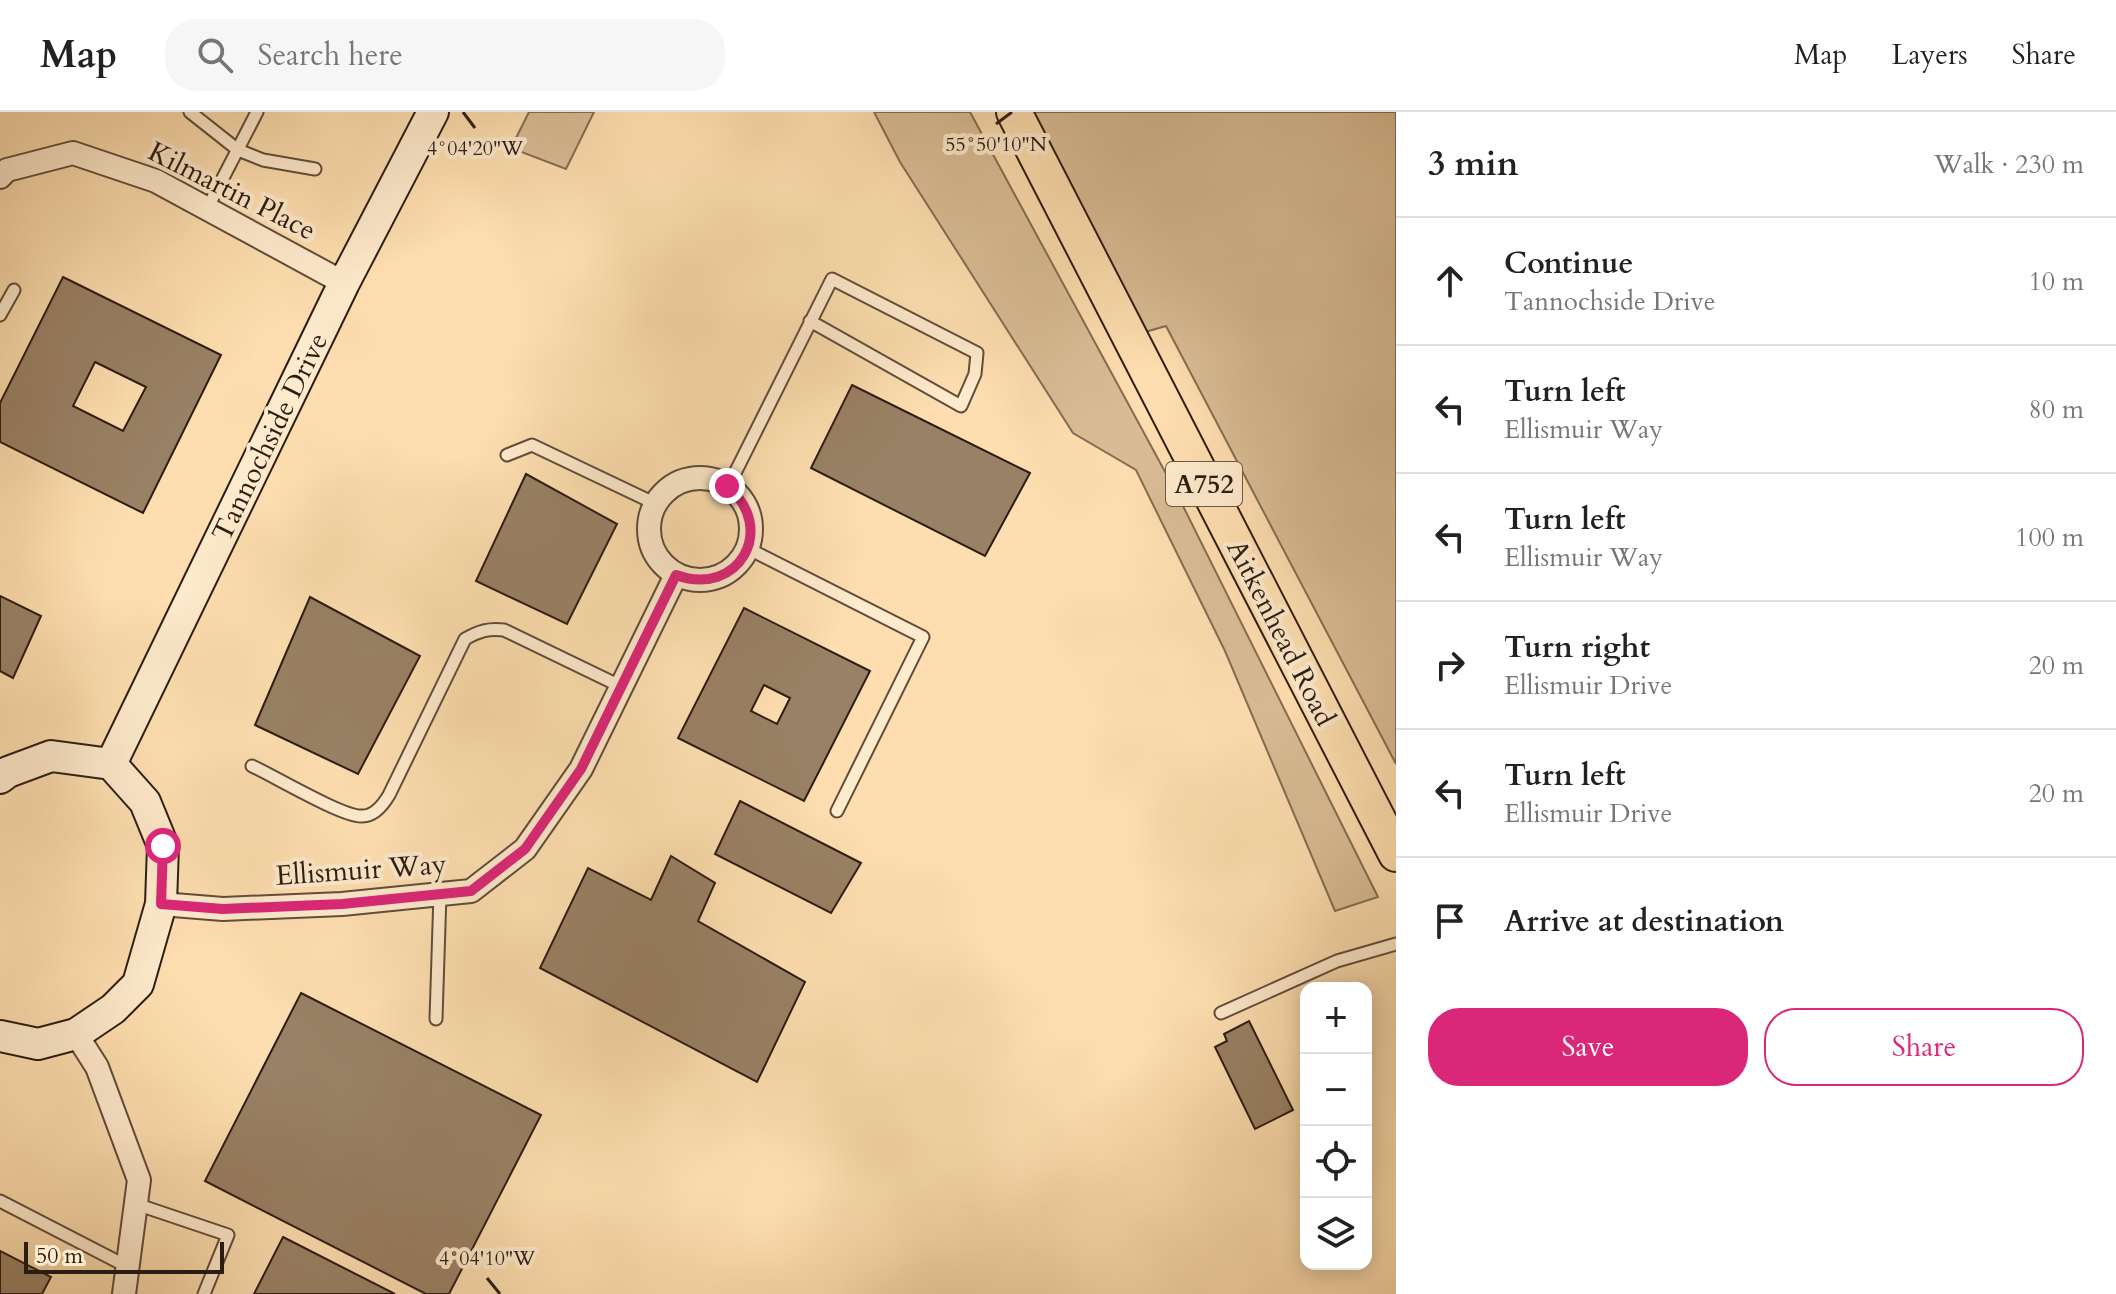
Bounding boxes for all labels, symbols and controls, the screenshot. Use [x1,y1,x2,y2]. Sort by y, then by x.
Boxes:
search box [165,19,725,91]
text: Map [40,29,117,81]
icon: search [193,33,237,77]
text: Search here [257,35,403,76]
text: Map [1794,36,1847,74]
text: Layers [1891,36,1968,74]
text: Share [2012,36,2076,74]
text: 55°50'10"N [945,131,1047,158]
street label: Kilmartin Place [142,132,322,250]
text: 4°04'20"W [427,135,524,162]
text: 3 min [1428,141,1519,187]
text: Walk · 230 m [1934,147,2084,182]
text: Continue [1504,243,1633,284]
icon: ahead [1428,259,1472,303]
text: 10 m [2028,264,2084,299]
text: Tannochside Drive [1504,284,1716,319]
street label: Tannochside Drive [203,326,337,548]
text: Turn left [1504,371,1626,412]
icon: left [1428,387,1472,431]
text: 80 m [2028,392,2084,427]
text: Ellismuir Way [1504,412,1663,447]
road number: A752 [1166,462,1242,506]
route end [709,468,745,504]
text: Turn left [1504,499,1626,540]
icon: left [1428,515,1472,559]
text: 100 m [2015,520,2084,555]
street label: Aitkenhead Road [1218,533,1344,733]
text: Ellismuir Way [1504,540,1663,575]
text: Turn right [1504,627,1650,668]
icon: right [1428,643,1472,687]
text: 20 m [2028,648,2084,683]
text: Ellismuir Drive [1504,668,1672,703]
text: Turn left [1504,755,1626,796]
icon: left [1428,771,1472,815]
text: 20 m [2028,776,2084,811]
text: Ellismuir Drive [1504,796,1672,831]
route start [145,828,181,864]
street label: Ellismuir Way [274,845,448,895]
icon: arrive [1428,899,1472,943]
text: Arrive at destination [1504,901,1784,942]
map controls [1300,982,1372,1270]
button: + [1300,982,1372,1054]
button: Save [1428,1008,1748,1086]
button: Share [1764,1008,2084,1086]
button: − [1300,1054,1372,1126]
button: locate [1300,1126,1372,1198]
button: layers [1300,1198,1372,1270]
scale bar [24,1238,224,1274]
text: 50 m [36,1241,83,1271]
text: 4°04'10"W [439,1245,536,1272]

